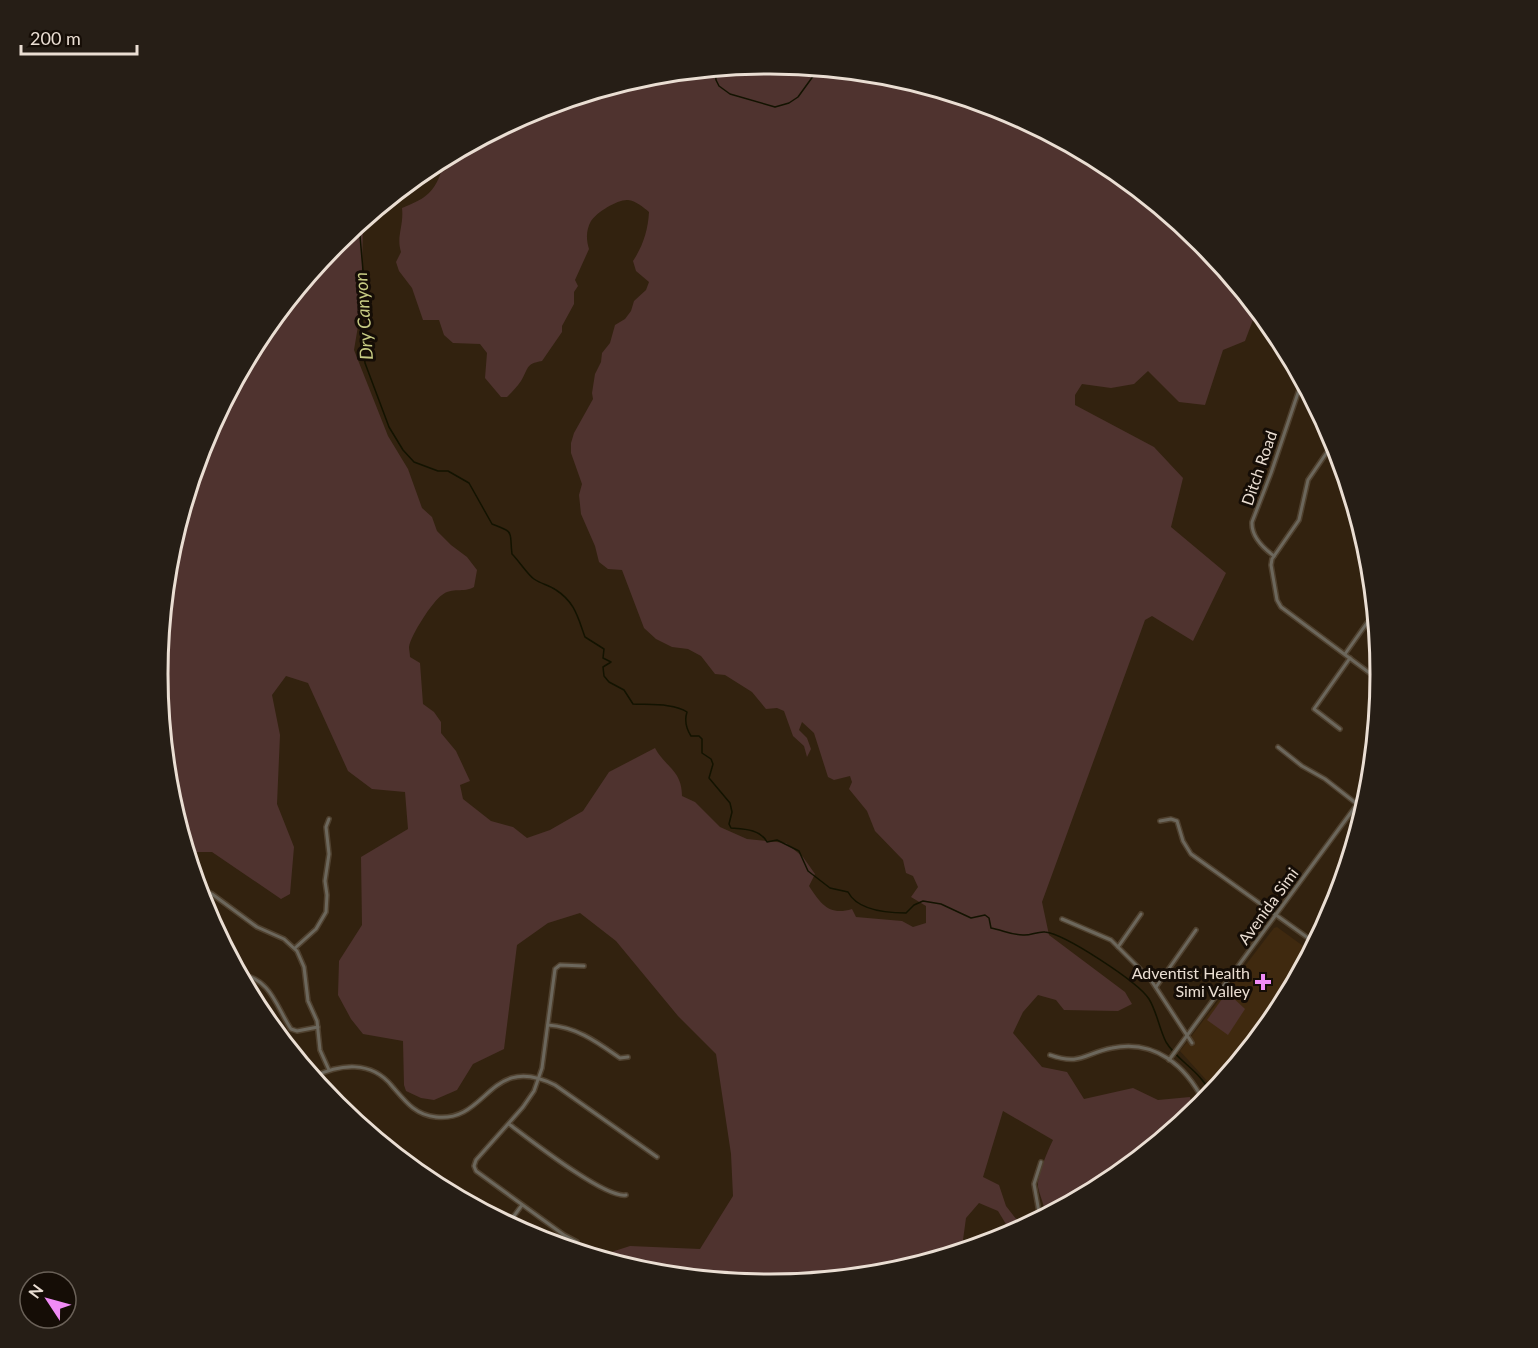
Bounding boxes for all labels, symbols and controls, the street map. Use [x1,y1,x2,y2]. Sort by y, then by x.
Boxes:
scale bar [21,18,136,56]
text: 200 m [30,27,81,49]
water label: Dry Canyon [349,271,377,361]
street label: Ditch Road [1237,428,1280,508]
street label: Avenida Simi [1233,864,1302,948]
place label: Adventist Health Simi Valley [1132,963,1251,1000]
marker: Adventist Health Simi Valley [1254,973,1272,991]
north arrow [18,1270,78,1330]
text: N [24,1280,47,1301]

